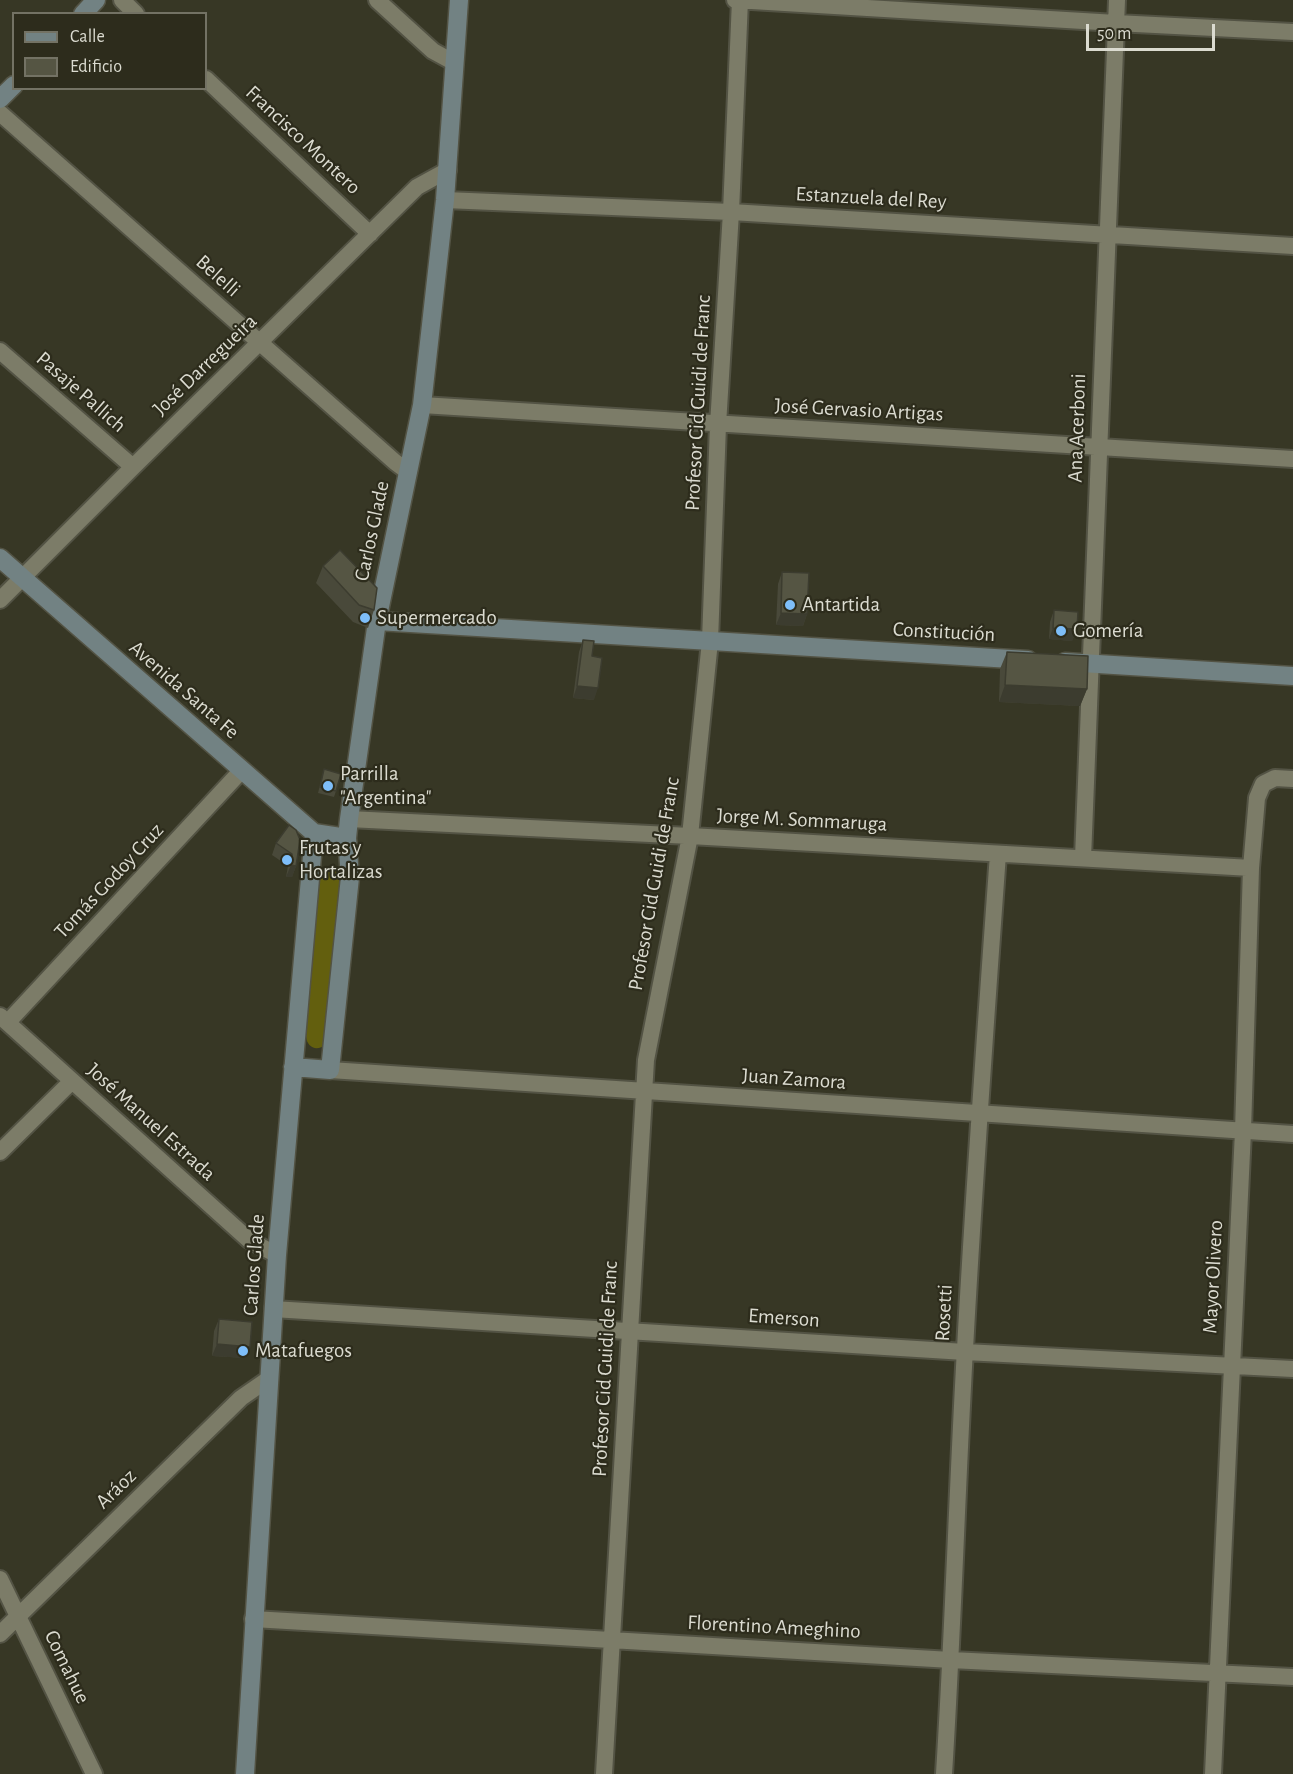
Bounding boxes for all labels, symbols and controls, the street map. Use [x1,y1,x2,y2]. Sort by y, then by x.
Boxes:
legend [12,12,207,90]
scale bar [1089,12,1218,50]
text: 50 m [1097,25,1131,43]
text: Calle [70,28,105,46]
text: Edificio [70,58,122,76]
street label: Francisco Montero [240,80,366,200]
street label: Estanzuela del Rey [795,181,947,215]
street label: Belelli [191,250,245,302]
street label: Profesor Cid Guidi de Franc [680,294,716,512]
street label: José Darregueira [148,309,262,421]
street label: Pasaje Pallich [31,346,131,438]
street label: Ana Acerboni [1063,373,1091,483]
street label: José Gervasio Artigas [774,393,944,427]
street label: Carlos Glade [349,479,395,583]
place label: Antartida [802,592,880,618]
marker: Antartida [783,598,797,612]
place label: Supermercado [377,605,497,631]
marker: Supermercado [358,611,372,625]
street label: Constitución [892,617,996,647]
place label: Gomería [1073,618,1143,644]
marker: Gomería [1054,624,1068,638]
street label: Avenida Santa Fe [124,635,244,745]
place label: Parrilla "Argentina" [340,761,432,811]
street label: Profesor Cid Guidi de Franc [623,775,685,993]
marker: Parrilla "Argentina" [321,779,335,793]
street label: Jorge M. Sommaruga [716,803,888,837]
street label: Tomás Godoy Cruz [49,818,169,944]
place label: Frutas y Hortalizas [299,835,383,885]
marker: Frutas y Hortalizas [280,853,294,867]
street label: José Manuel Estrada [81,1058,221,1186]
street label: Juan Zamora [741,1063,847,1095]
street label: Carlos Glade [238,1213,270,1317]
street label: Mayor Olivero [1197,1220,1229,1334]
street label: Profesor Cid Guidi de Franc [587,1260,623,1478]
street label: Rosetti [930,1284,958,1342]
street label: Emerson [747,1303,821,1333]
place label: Matafuegos [255,1338,352,1364]
marker: Matafuegos [236,1344,250,1358]
street label: Aráoz [90,1464,142,1514]
street label: Florentino Ameghino [687,1610,861,1644]
street label: Comahue [38,1626,96,1708]

